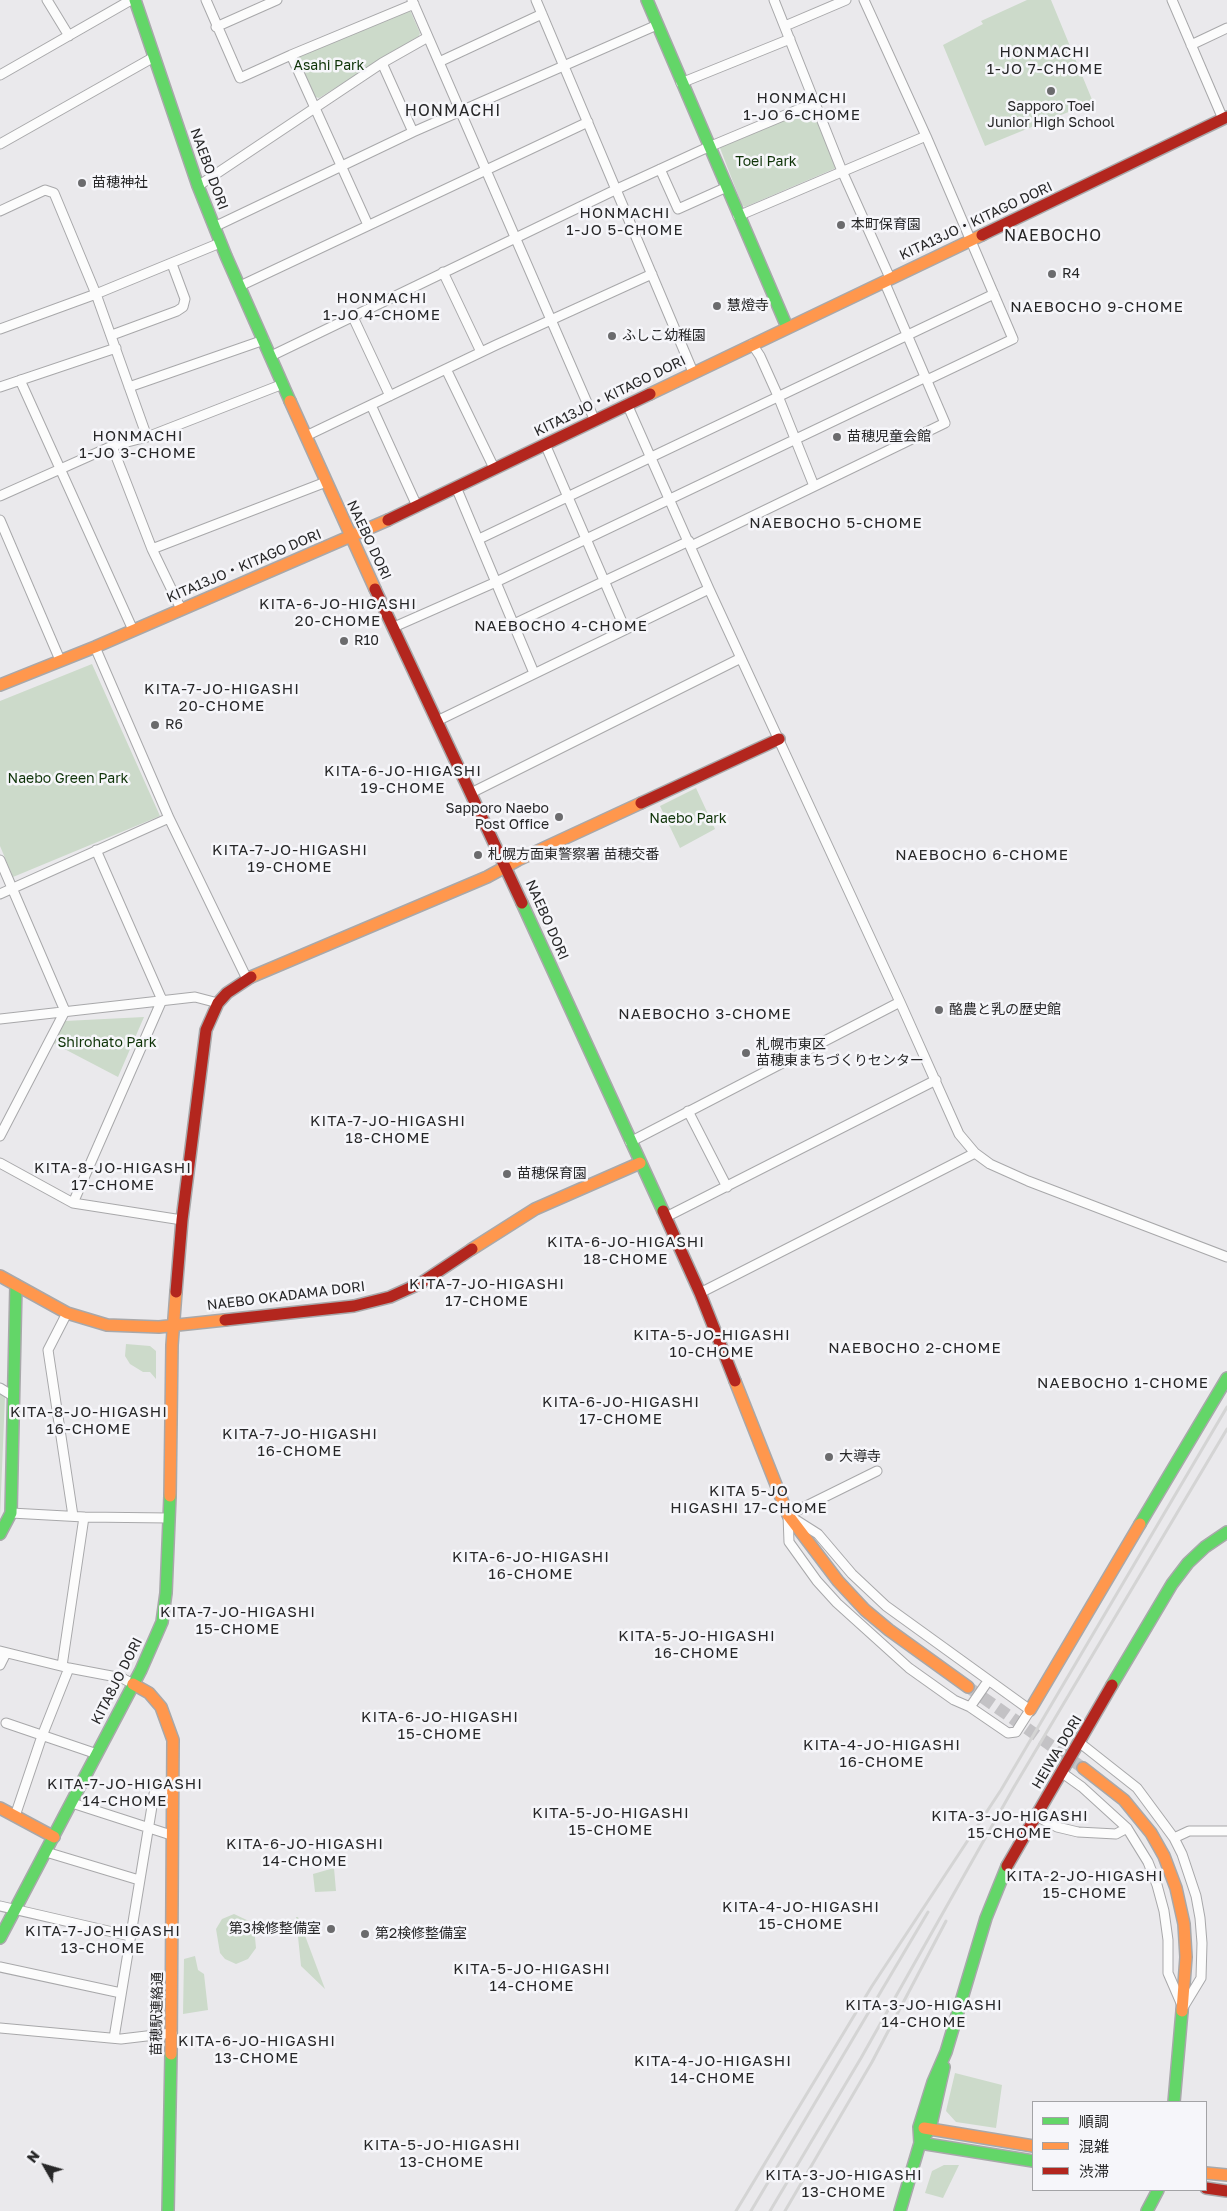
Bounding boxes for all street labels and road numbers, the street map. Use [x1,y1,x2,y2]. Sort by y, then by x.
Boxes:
street label: NAEBO DORI [186,126,232,212]
street label: KITA13JO・KITAGO DORI [897,178,1055,264]
street label: KITA13JO・KITAGO DORI [531,352,689,440]
street label: NAEBO DORI [343,498,395,582]
street label: KITA13JO・KITAGO DORI [164,526,324,606]
street label: NAEBO DORI [522,877,572,963]
street label: NAEBO OKADAMA DORI [206,1278,366,1314]
street label: KITA8JO DORI [88,1635,146,1727]
street label: HEIWA DORI [1028,1712,1086,1792]
street label: 苗穂駅連絡通 [148,1972,166,2056]

